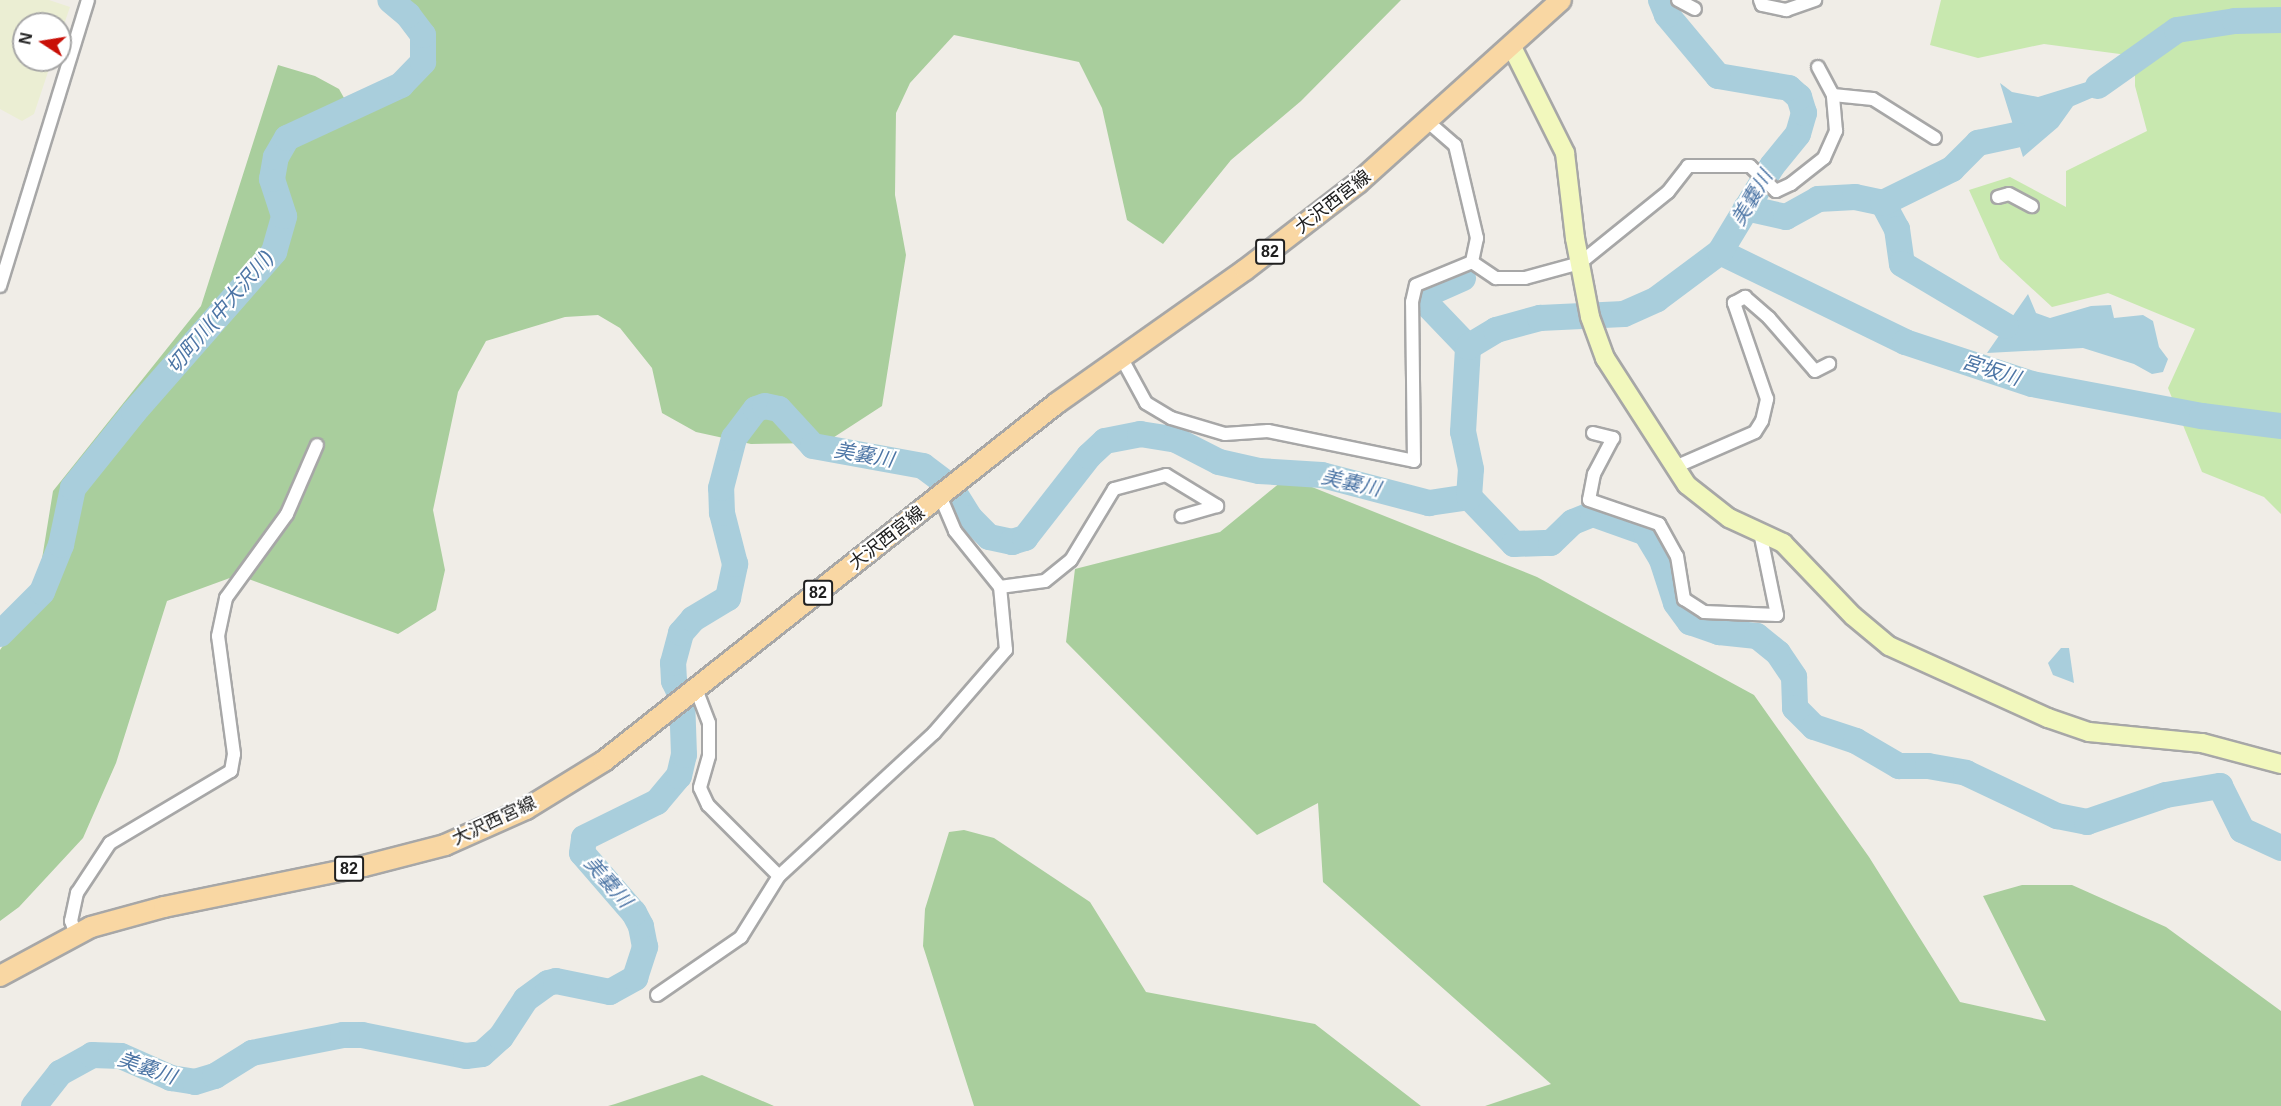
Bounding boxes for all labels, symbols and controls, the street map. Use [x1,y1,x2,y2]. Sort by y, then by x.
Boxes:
north arrow [12,12,72,72]
text: N [16,31,35,46]
street label: 大沢西宮線 [1291,166,1375,238]
water label: 美嚢川 [1726,166,1778,230]
road number: 82 [1255,239,1285,265]
water label: 切町川(中大沢川) [162,246,278,378]
water label: 宮坂川 [1959,349,2023,391]
water label: 美嚢川 [832,438,896,472]
water label: 美嚢川 [1319,465,1383,501]
street label: 大沢西宮線 [845,502,929,574]
road number: 82 [803,580,833,606]
street label: 大沢西宮線 [449,792,539,850]
water label: 美嚢川 [579,851,637,913]
road number: 82 [334,856,364,882]
water label: 美嚢川 [115,1047,179,1089]

